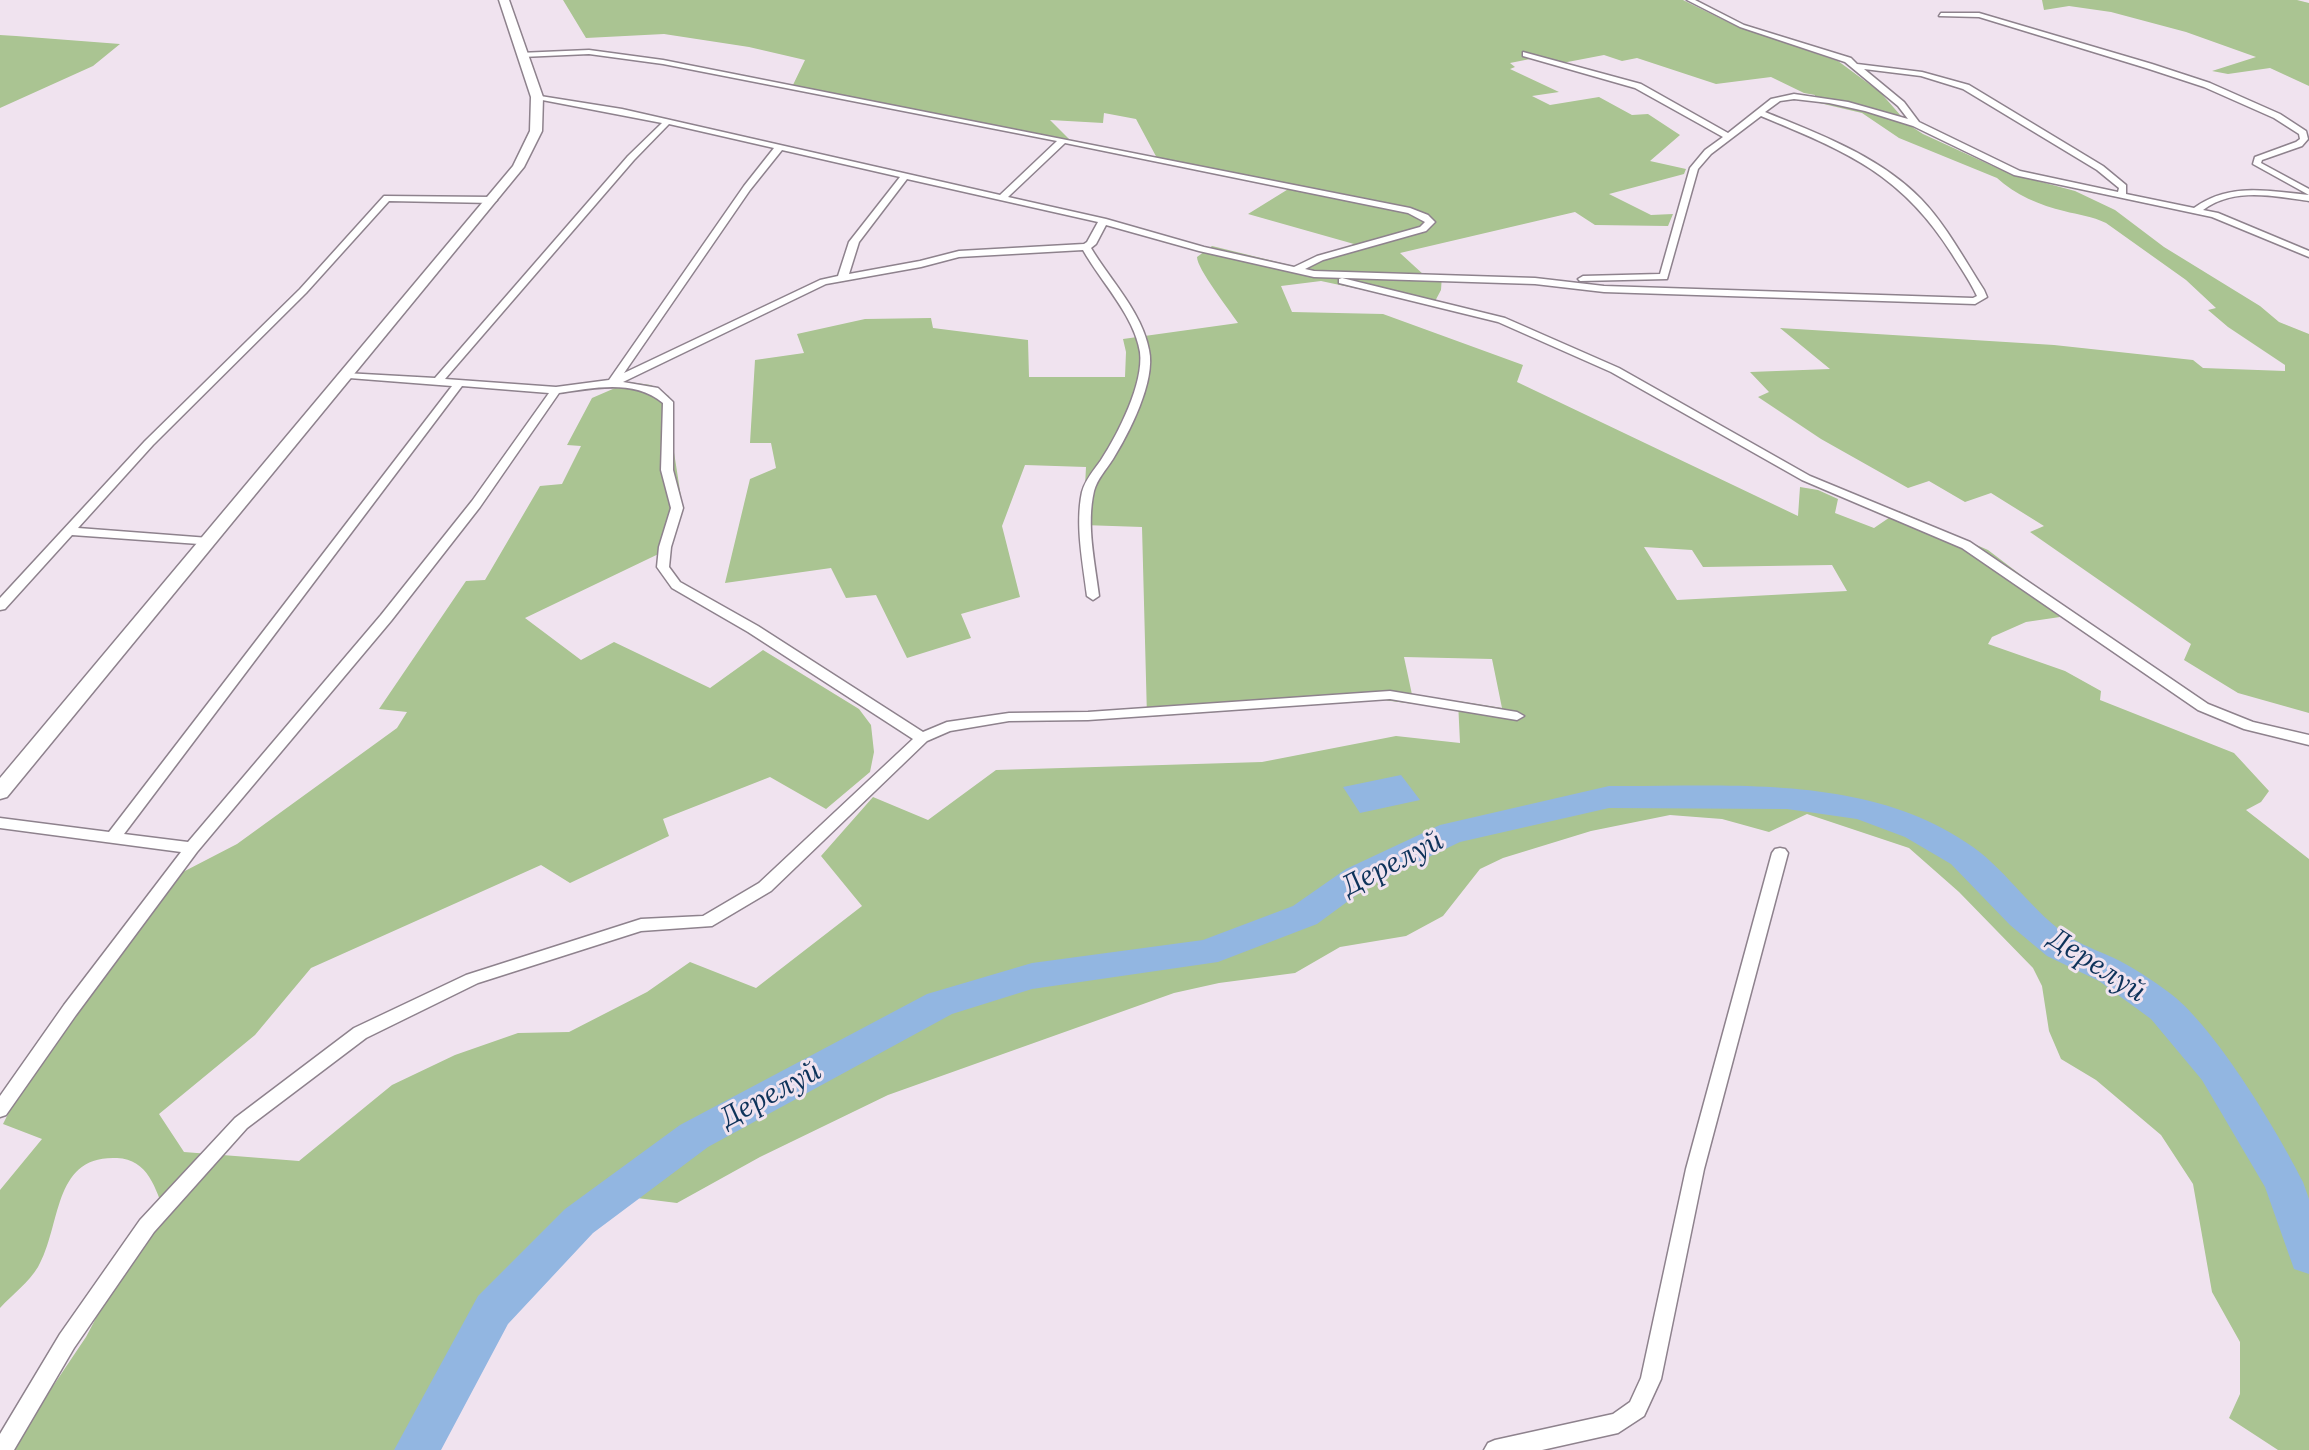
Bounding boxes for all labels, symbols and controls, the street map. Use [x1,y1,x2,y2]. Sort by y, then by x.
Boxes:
water label: Дерелуй [1337,824,1449,904]
water label: Дерелуй [2042,922,2152,1010]
water label: Дерелуй [715,1055,827,1135]

